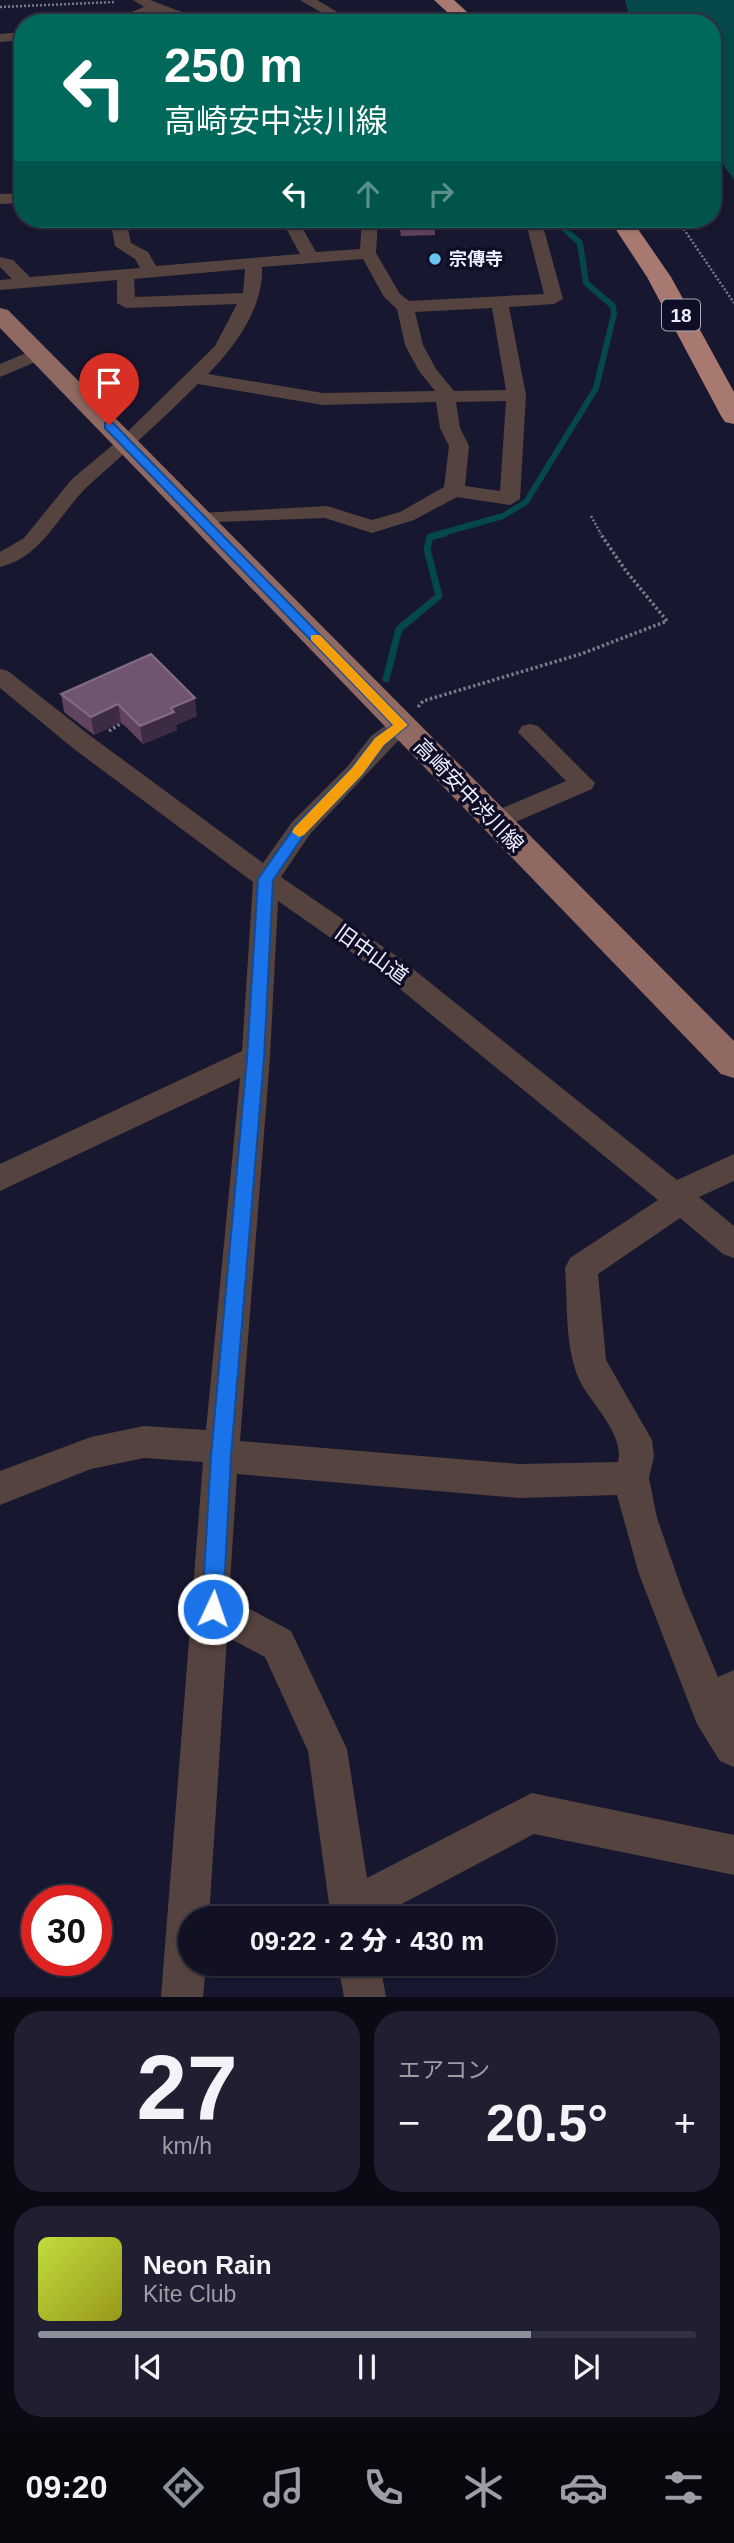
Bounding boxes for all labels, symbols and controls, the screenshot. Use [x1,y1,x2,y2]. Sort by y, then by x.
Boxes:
text: 250 m [164,38,303,92]
icon: left [49,42,140,133]
text: 高崎安中渋川線 [164,103,388,139]
icon: left [276,175,314,213]
icon: ahead [349,175,387,213]
icon: right [422,175,460,213]
place label: 宗傳寺 [449,249,503,269]
marker: 宗傳寺 [427,251,443,267]
road number: 18 [662,300,700,330]
pin [79,353,139,425]
icon: arrive [90,364,128,402]
street label: 高崎安中渋川線 [410,734,528,856]
street label: 旧中山道 [331,920,413,988]
position arrow [176,1572,250,1646]
speed limit sign: 30 [21,1885,112,1976]
text: 09:22 · 2 分 · 430 m [250,1926,484,1956]
text: 27 [136,2037,238,2138]
text: エアコン [398,2057,490,2083]
text: 20.5° [486,2094,608,2152]
text: − [398,2102,420,2144]
text: + [674,2102,696,2144]
text: km/h [162,2133,212,2159]
text: Neon Rain [143,2250,272,2280]
text: Kite Club [143,2281,236,2307]
icon: previous [129,2348,167,2386]
icon: pause [348,2348,386,2386]
icon: next [567,2348,605,2386]
icon: directions [159,2463,208,2512]
icon: music [259,2463,308,2512]
icon: phone [359,2463,408,2512]
icon: climate [459,2463,508,2512]
icon: car [559,2463,608,2512]
icon: filters [659,2463,708,2512]
text: 09:20 [26,2469,107,2505]

